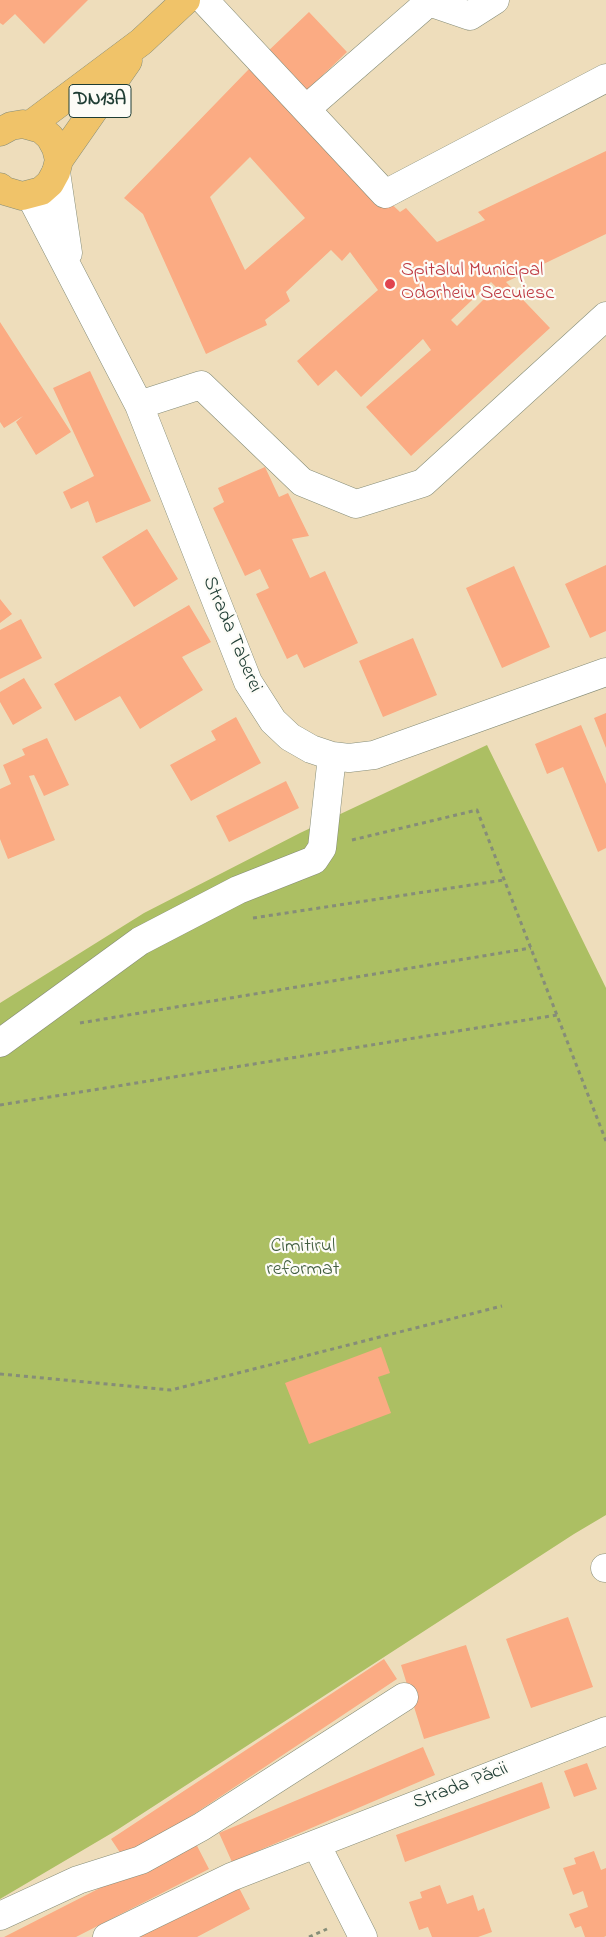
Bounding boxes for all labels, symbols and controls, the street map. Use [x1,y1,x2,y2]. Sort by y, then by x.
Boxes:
road number: DN13A [69,84,131,118]
place label: Spitalul Municipal Odorheiu Secuiesc [401,260,554,307]
marker: Spitalul Municipal Odorheiu Secuiesc [383,277,397,291]
street label: Strada Taberei [196,573,266,697]
park label: Cimitirul reformat [267,1236,339,1283]
street label: Strada Păcii [410,1758,512,1816]

